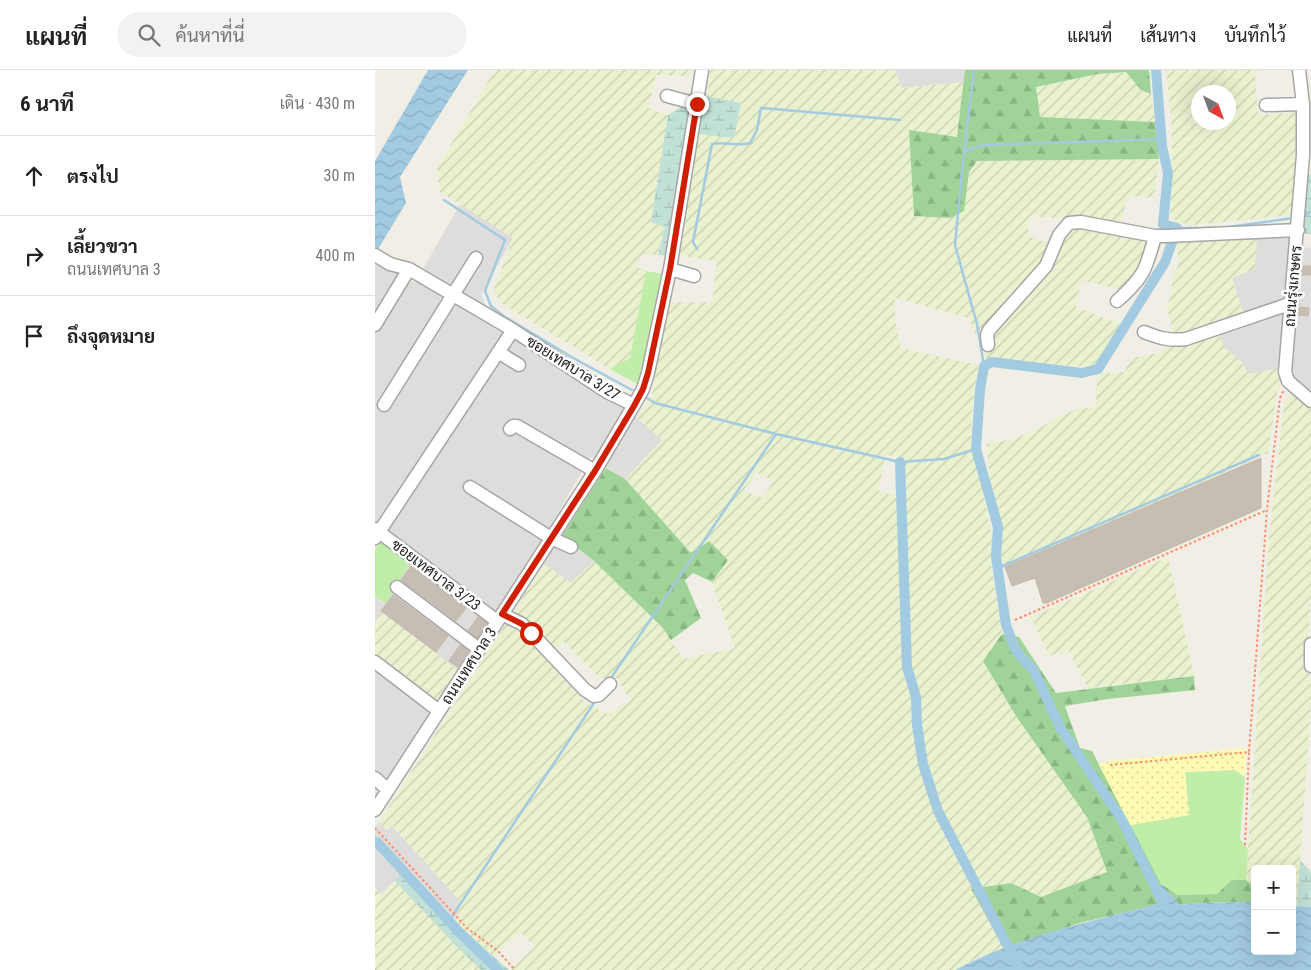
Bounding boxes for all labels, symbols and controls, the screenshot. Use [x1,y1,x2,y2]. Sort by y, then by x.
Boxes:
search box [117,12,467,57]
icon: search [135,21,163,49]
text: แผนที่ [25,23,87,51]
text: ค้นหาที่นี่ [175,24,245,47]
text: แผนที่ [1067,25,1112,46]
text: เส้นทาง [1140,25,1196,46]
text: บันทึกไว้ [1224,25,1286,46]
north arrow [1191,85,1236,130]
text: 6 นาที [20,92,74,116]
route end [686,93,709,116]
text: เดิน · 430 m [280,94,355,113]
icon: ahead [20,162,48,190]
text: ตรงไป [67,165,119,188]
text: 30 m [323,166,355,185]
text: เลี้ยวขวา [67,235,138,258]
icon: right [20,242,48,270]
street label: ถนนรุ่งเกษตร [1279,244,1308,328]
text: 400 m [316,246,355,265]
text: ถนนเทศบาล 3 [67,260,161,279]
icon: arrive [20,322,48,350]
text: ถึงจุดหมาย [67,325,155,348]
street label: ซอยเทศบาล 3/27 [523,332,623,404]
street label: ซอยเทศบาล 3/23 [388,536,484,614]
route start [520,622,543,645]
street label: ถนนเทศบาล 3 [438,624,500,708]
map controls [1251,865,1296,955]
button: + [1251,865,1296,910]
button: − [1251,910,1296,955]

